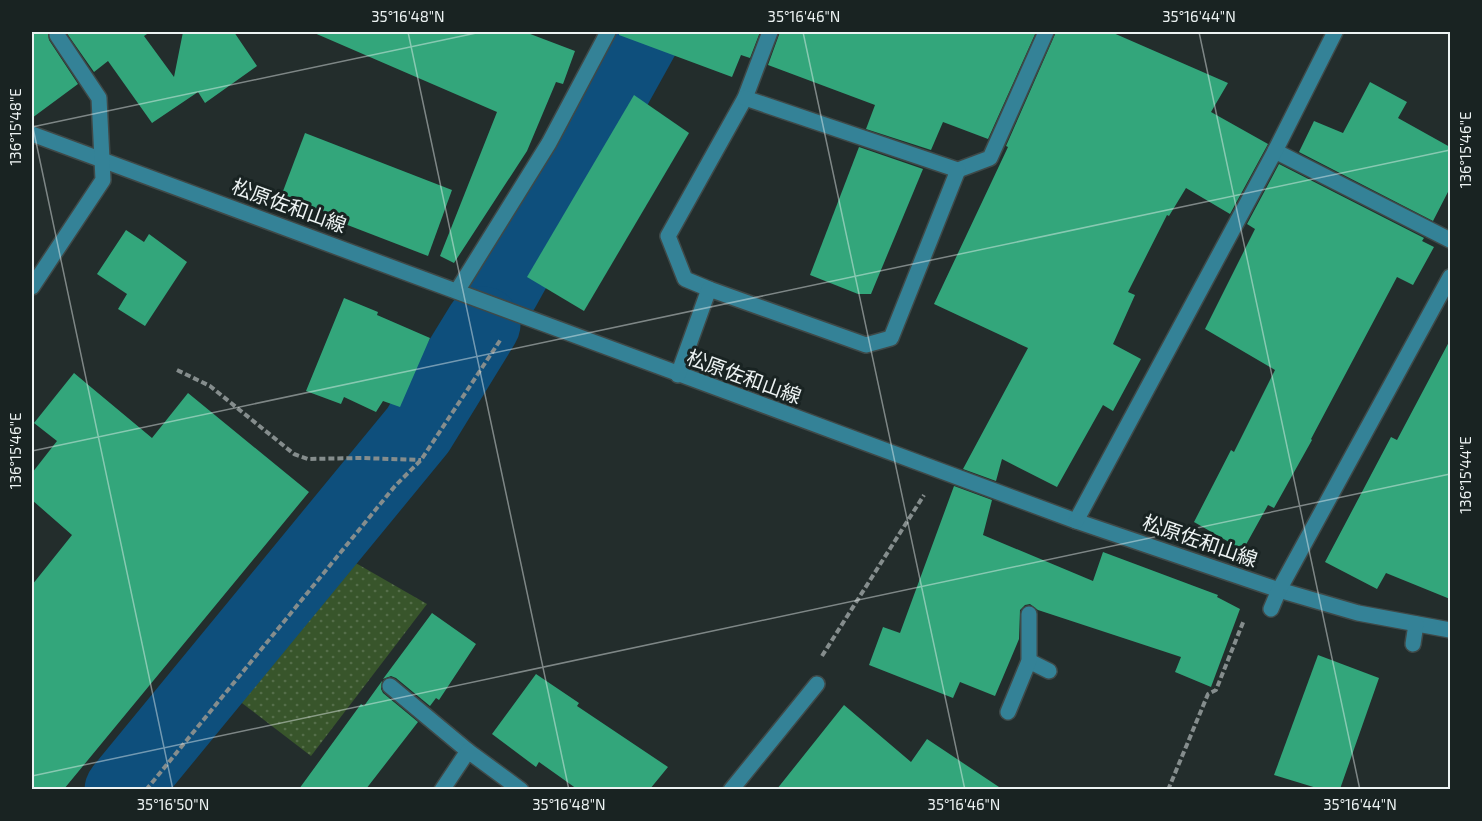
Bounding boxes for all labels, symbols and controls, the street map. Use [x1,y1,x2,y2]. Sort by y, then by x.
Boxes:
text: 35°16'48"N [371,7,445,25]
text: 35°16'46"N [768,7,840,25]
text: 35°16'44"N [1162,7,1236,25]
text: 136°15'48"E [6,88,24,166]
text: 136°15'46"E [1456,112,1474,188]
street label: 松原佐和山線 [229,173,350,237]
street label: 松原佐和山線 [684,344,805,408]
text: 136°15'46"E [6,413,24,489]
text: 136°15'44"E [1456,436,1474,514]
street label: 松原佐和山線 [1140,509,1261,571]
text: 35°16'50"N [137,795,209,813]
text: 35°16'48"N [532,795,606,813]
text: 35°16'46"N [928,795,1000,813]
text: 35°16'44"N [1323,795,1397,813]

